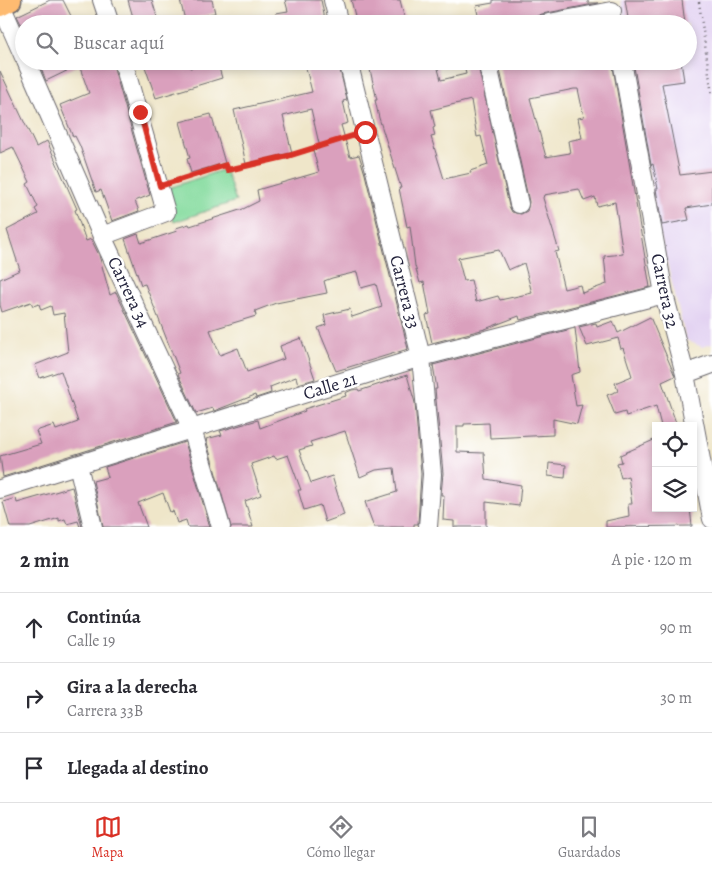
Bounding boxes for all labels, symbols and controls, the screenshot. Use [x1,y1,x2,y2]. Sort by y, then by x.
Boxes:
search box [15,15,697,70]
icon: search [33,29,61,57]
text: Buscar aquí [73,30,164,56]
route end [129,101,152,124]
route start [354,121,377,144]
street label: Carrera 32 [645,251,685,331]
street label: Carrera 34 [102,253,156,331]
street label: Carrera 33 [384,253,426,331]
street label: Calle 21 [300,367,360,405]
map controls [652,422,697,512]
button: locate [652,422,697,467]
button: layers [652,467,697,512]
text: 2 min [20,546,69,574]
text: A pie · 120 m [612,549,692,571]
text: Continúa [67,604,141,630]
icon: ahead [20,614,48,642]
text: 90 m [660,617,692,639]
text: Calle 19 [67,630,115,652]
text: Gira a la derecha [67,674,198,700]
icon: right [20,684,48,712]
text: 30 m [660,687,692,709]
text: Carrera 33B [67,700,143,722]
icon: arrive [20,754,48,782]
text: Llegada al destino [67,755,209,781]
tab: Mapa [91,813,124,862]
tab: Cómo llegar [307,813,375,862]
tab: Guardados [558,813,621,862]

